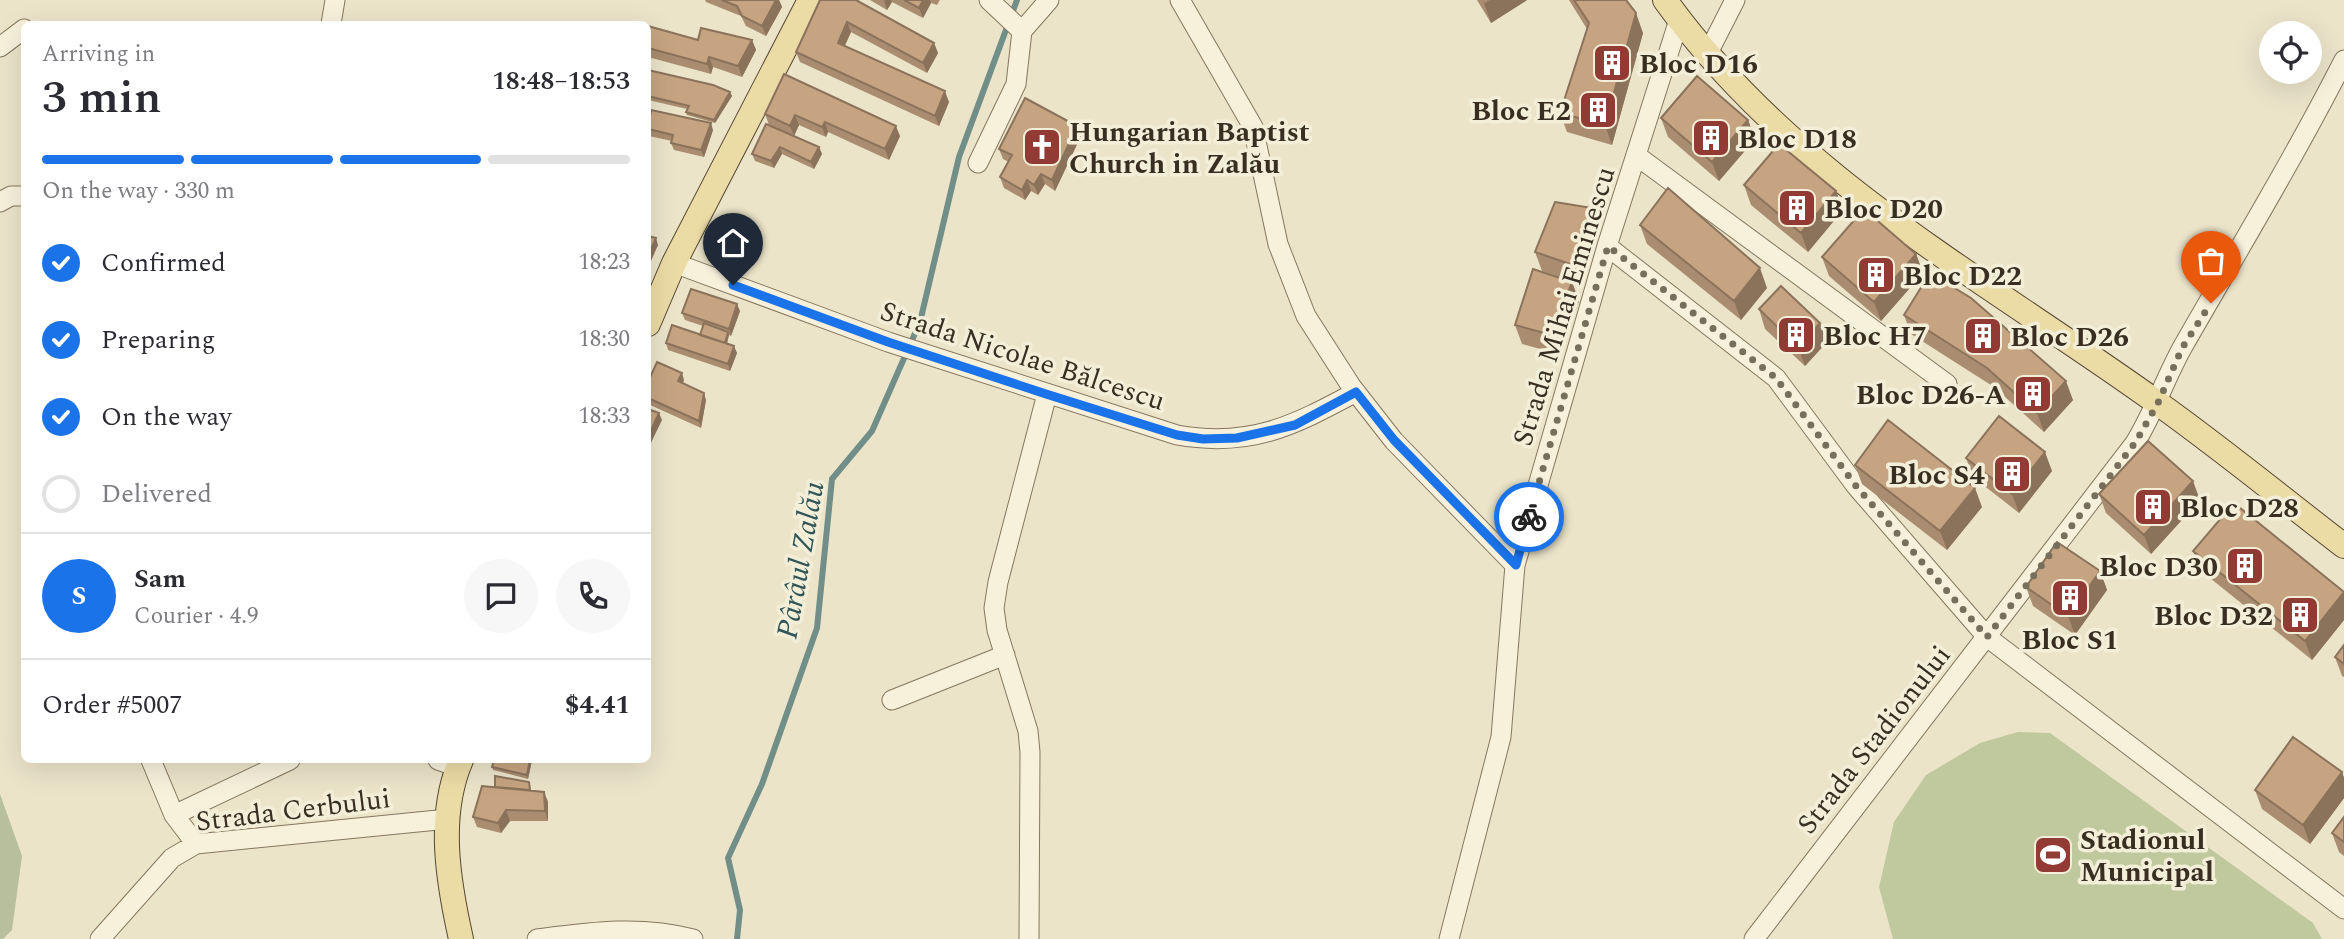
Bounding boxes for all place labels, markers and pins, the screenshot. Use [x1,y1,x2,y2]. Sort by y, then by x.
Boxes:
building icon: Bloc D16 [1591,42,1633,84]
place label: Bloc D16 [1639,43,1758,86]
building icon: Bloc E2 [1577,89,1619,131]
place label: Bloc E2 [1471,90,1571,133]
place label: Hungarian Baptist Church in Zalău [1069,111,1310,186]
building icon: Bloc D18 [1690,117,1732,159]
place label: Bloc D18 [1738,118,1857,161]
church icon: Hungarian Baptist Church in Zalău [1021,126,1063,168]
building icon: Bloc D20 [1776,187,1818,229]
place label: Bloc D20 [1824,188,1943,231]
pin [703,213,763,285]
pin [2181,231,2241,303]
building icon: Bloc D22 [1855,254,1897,296]
place label: Bloc D22 [1903,255,2022,298]
building icon: Bloc H7 [1775,314,1817,356]
place label: Bloc H7 [1823,315,1927,358]
building icon: Bloc D26 [1962,315,2004,357]
place label: Bloc D26 [2010,316,2129,359]
building icon: Bloc D26-A [2012,373,2054,415]
place label: Bloc D26-A [1856,374,2006,417]
building icon: Bloc S4 [1991,453,2033,495]
place label: Bloc S4 [1888,454,1985,497]
building icon: Bloc D28 [2132,486,2174,528]
place label: Bloc D28 [2180,487,2299,530]
building icon: Bloc D30 [2224,545,2266,587]
place label: Bloc D30 [2099,546,2218,589]
building icon: Bloc S1 [2049,577,2091,619]
building icon: Bloc D32 [2279,594,2321,636]
place label: Bloc D32 [2154,595,2273,638]
place label: Bloc S1 [2022,619,2118,662]
place label: Stadionul Municipal [2080,819,2214,894]
sports icon: Stadionul Municipal [2032,834,2074,876]

